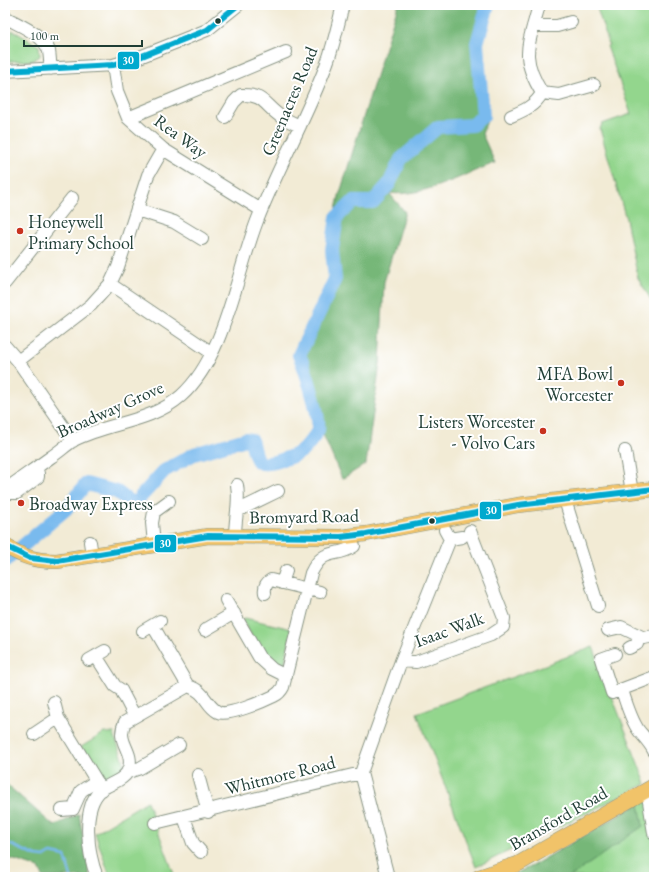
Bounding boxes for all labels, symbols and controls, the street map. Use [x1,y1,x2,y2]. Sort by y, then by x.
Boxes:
unlabelled marker [213,16,223,26]
scale bar [24,22,142,48]
text: 100 m [30,28,60,44]
street label: Greenacres Road [256,42,323,159]
line badge: 30 [117,51,140,70]
text: 30 [122,53,134,67]
street label: Rea Way [150,109,212,163]
place label: Honeywell Primary School [28,210,134,254]
marker: Honeywell Primary School [15,226,25,236]
place label: MFA Bowl Worcester [537,362,613,406]
street label: Broadway Grove [53,375,167,443]
marker: MFA Bowl Worcester [616,378,626,388]
place label: Listers Worcester - Volvo Cars [418,410,535,454]
marker: Listers Worcester - Volvo Cars [538,426,548,436]
place label: Broadway Express [29,492,153,515]
marker: Broadway Express [16,498,26,508]
line badge: 30 [479,501,502,520]
text: 30 [485,503,497,517]
street label: Bromyard Road [249,504,360,528]
unlabelled marker [427,516,437,526]
line badge: 30 [154,534,177,553]
text: 30 [159,536,171,550]
street label: Isaac Walk [411,606,487,652]
street label: Whitmore Road [222,750,338,800]
street label: Bransford Road [505,780,612,855]

